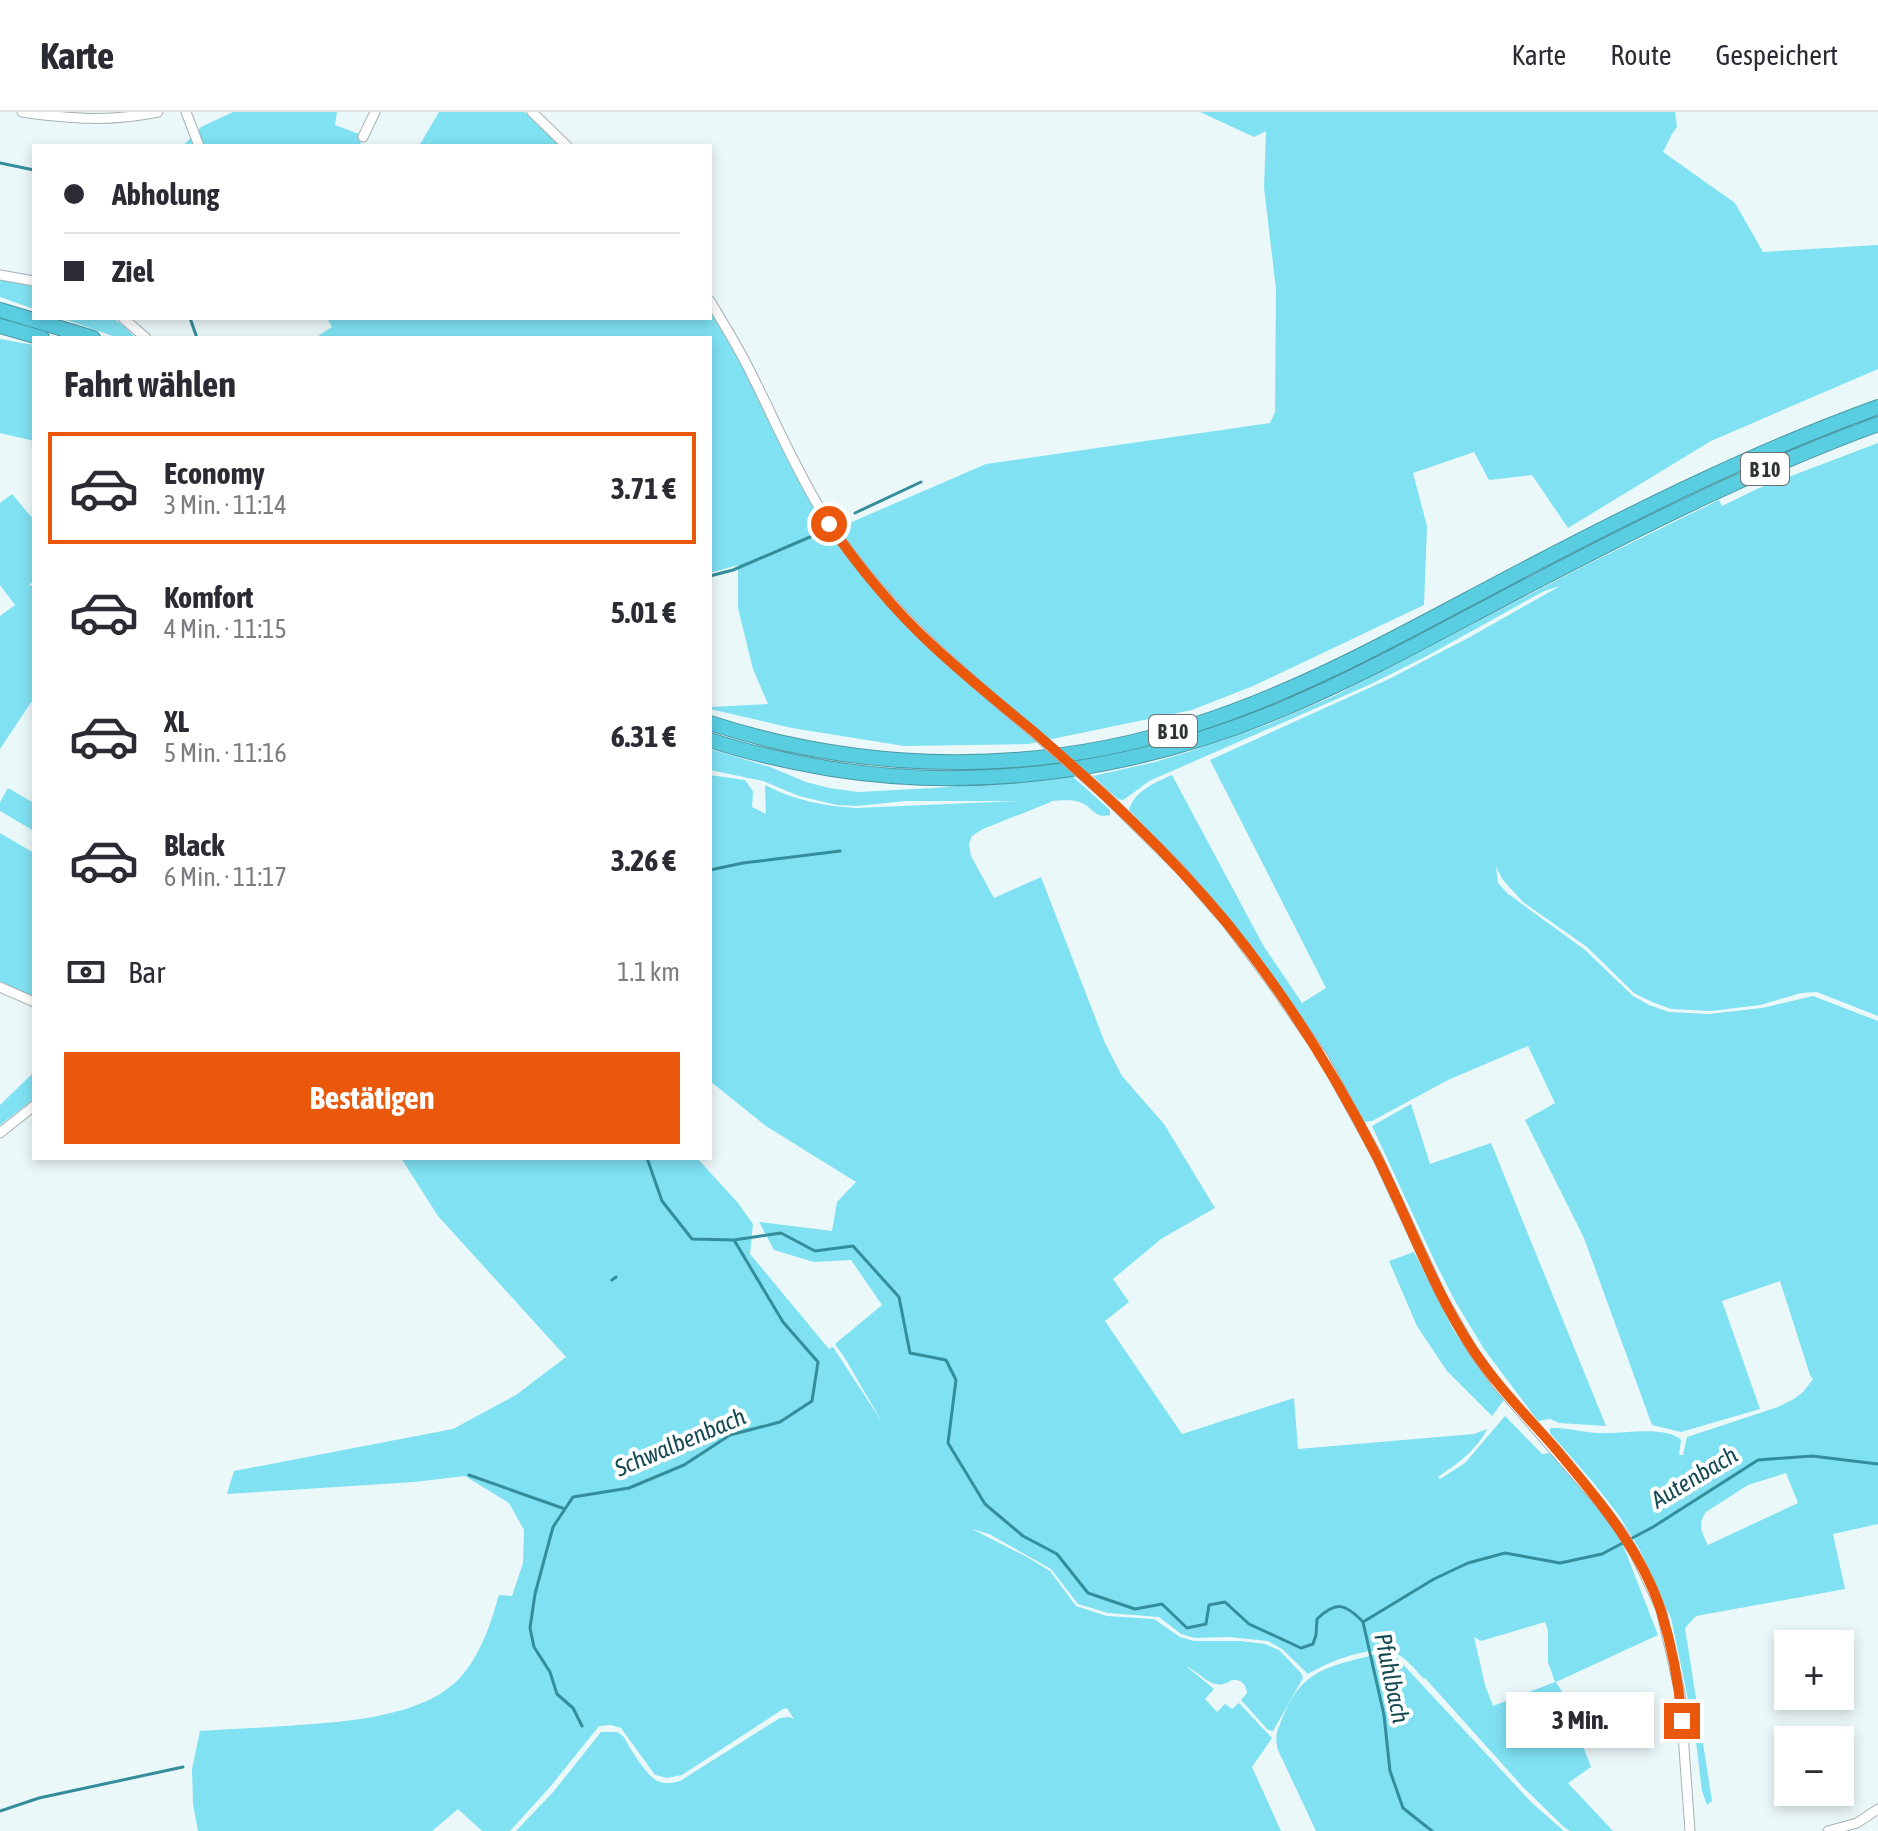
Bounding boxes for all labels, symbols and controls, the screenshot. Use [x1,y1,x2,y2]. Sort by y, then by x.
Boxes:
text: Karte [40,34,114,77]
text: Karte [1512,39,1566,71]
text: Route [1610,39,1671,71]
text: Gespeichert [1715,39,1838,71]
text: Abholung [112,177,219,211]
text: Ziel [112,254,154,288]
text: Fahrt wählen [64,363,236,405]
icon: car [68,452,140,524]
road number: B 10 [1741,453,1789,485]
text: Economy [164,456,265,490]
text: 3.71 € [611,471,676,505]
text: 3 Min. · 11:14 [164,490,287,520]
route start [811,506,847,542]
icon: car [68,576,140,648]
text: Komfort [164,580,253,614]
text: 5.01 € [611,595,676,629]
text: 4 Min. · 11:15 [164,614,287,644]
icon: car [68,700,140,772]
text: XL [164,704,189,738]
road number: B 10 [1149,715,1197,747]
text: 6.31 € [611,719,676,753]
text: 5 Min. · 11:16 [164,738,287,768]
icon: car [68,824,140,896]
text: Black [164,828,224,862]
text: 3.26 € [611,843,676,877]
text: 6 Min. · 11:17 [164,862,287,892]
icon: cash [64,950,108,994]
text: Bar [128,955,165,989]
text: 1.1 km [617,957,680,987]
button: Bestätigen [64,1052,680,1144]
water label: Schwalbenbach [610,1402,750,1482]
water label: Autenbach [1645,1441,1742,1514]
map controls [1774,1630,1854,1806]
button: + [1774,1630,1854,1710]
water label: Pfuhlbach [1369,1631,1415,1726]
callout: 3 Min. [1506,1693,1654,1749]
route end [1664,1703,1700,1739]
text: 3 Min. [1552,1705,1608,1735]
button: − [1774,1726,1854,1806]

